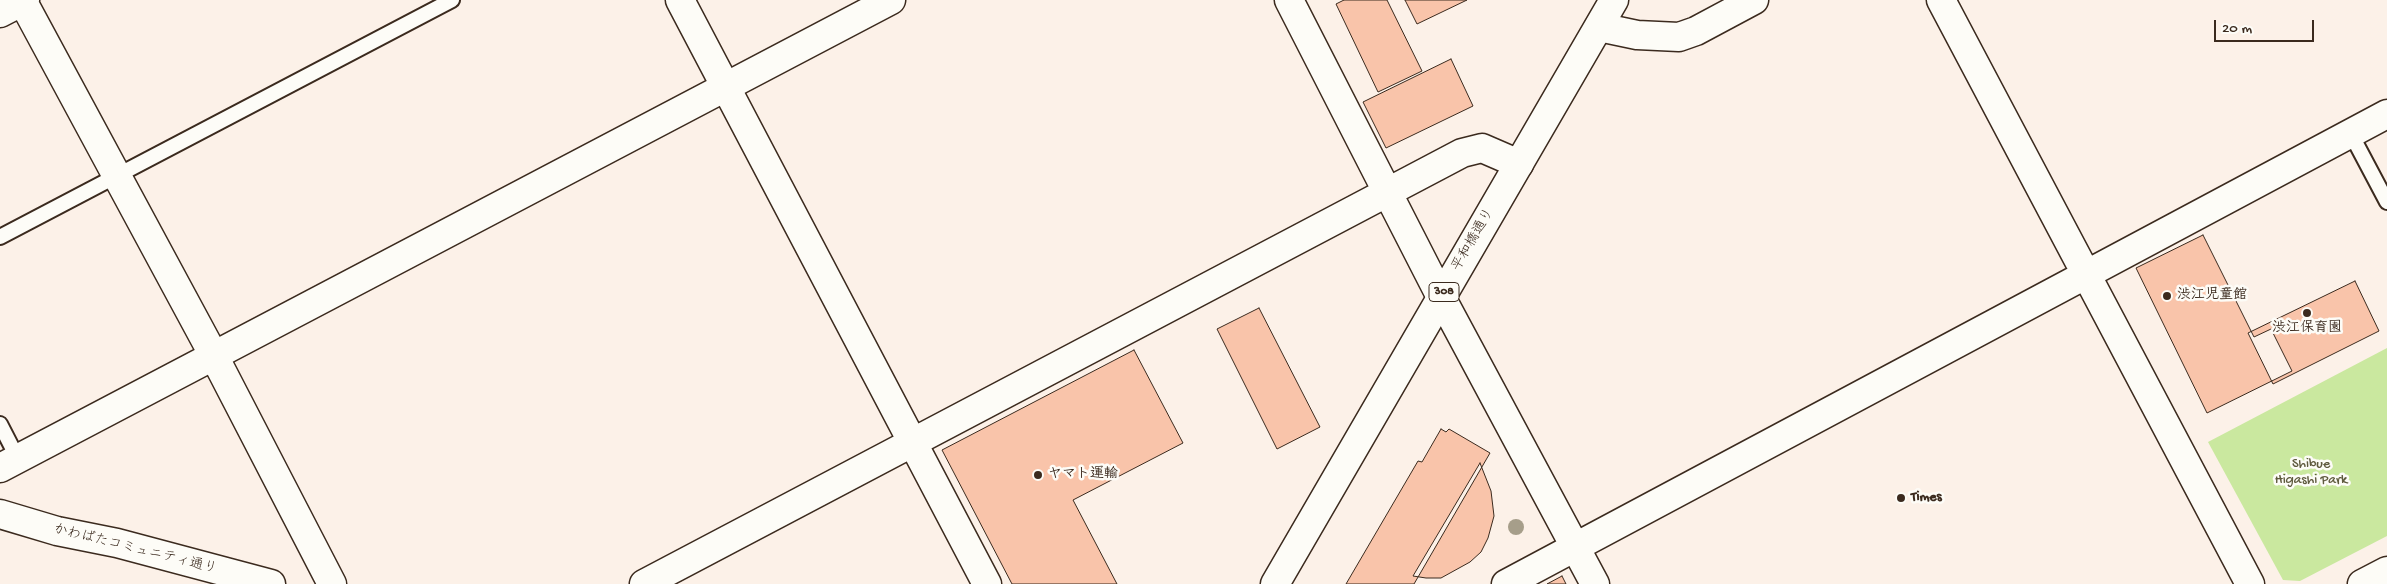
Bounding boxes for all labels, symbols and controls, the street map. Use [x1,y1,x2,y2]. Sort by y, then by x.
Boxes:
scale bar [2217,10,2317,42]
text: 20 m [2222,20,2252,38]
street label: 平和橋通り [1449,205,1499,275]
road number: 308 [1429,282,1459,302]
place label: 渋江児童館 [2177,288,2247,304]
marker: 渋江児童館 [2161,290,2173,302]
marker: 渋江保育園 [2301,307,2313,319]
place label: 渋江保育園 [2272,321,2342,337]
park label: Shibue Higashi Park [2275,457,2347,490]
place label: ヤマト運輸 [1048,467,1118,483]
marker: ヤマト運輸 [1032,469,1044,481]
place label: Times [1911,490,1942,506]
marker: Times [1895,492,1907,504]
street label: かわばたコミュニティ通り [51,522,219,578]

